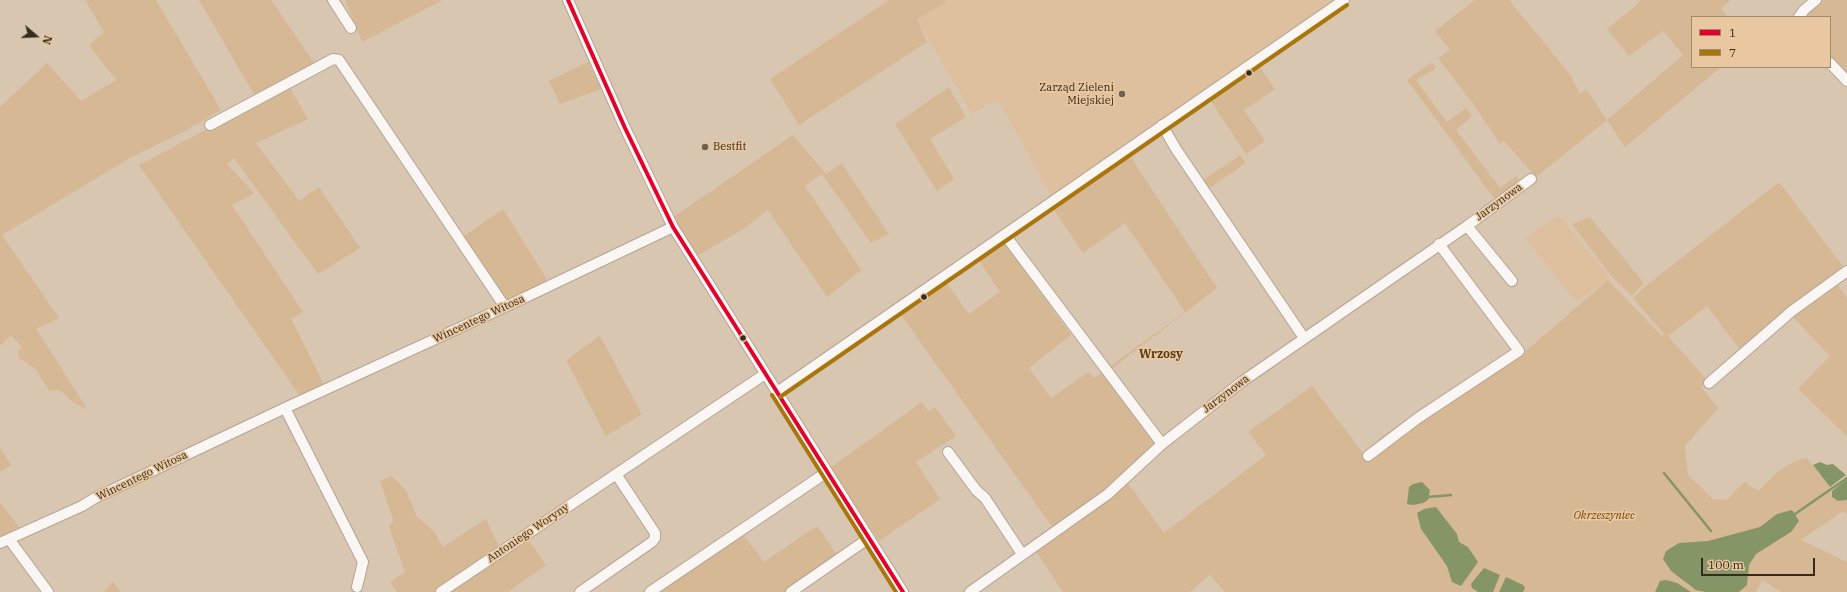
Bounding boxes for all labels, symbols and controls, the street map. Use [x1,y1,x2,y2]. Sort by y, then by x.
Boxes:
north arrow [16,16,56,56]
legend [1691,16,1831,68]
text: 1 [1729,25,1736,40]
text: N [39,34,55,46]
text: 7 [1729,45,1736,60]
unlabelled marker [1244,68,1254,78]
place label: Zarząd Zieleni Miejskiej [1039,81,1114,107]
marker: Zarząd Zieleni Miejskiej [1117,89,1127,99]
place label: Bestfit [713,140,746,154]
marker: Bestfit [700,142,710,152]
street label: Jarzynowa [1473,181,1525,223]
street label: Wincentego Witosa [431,292,527,346]
unlabelled marker [919,292,929,302]
unlabelled marker [738,333,748,343]
district label: Wrzosy [1139,348,1183,362]
street label: Jarzynowa [1200,372,1252,416]
street label: Wincentego Witosa [94,448,190,504]
street label: Antoniego Woryny [485,501,571,565]
park label: Okrzeszyniec [1573,509,1635,523]
scale bar [1703,550,1817,576]
text: 100 m [1708,557,1744,572]

